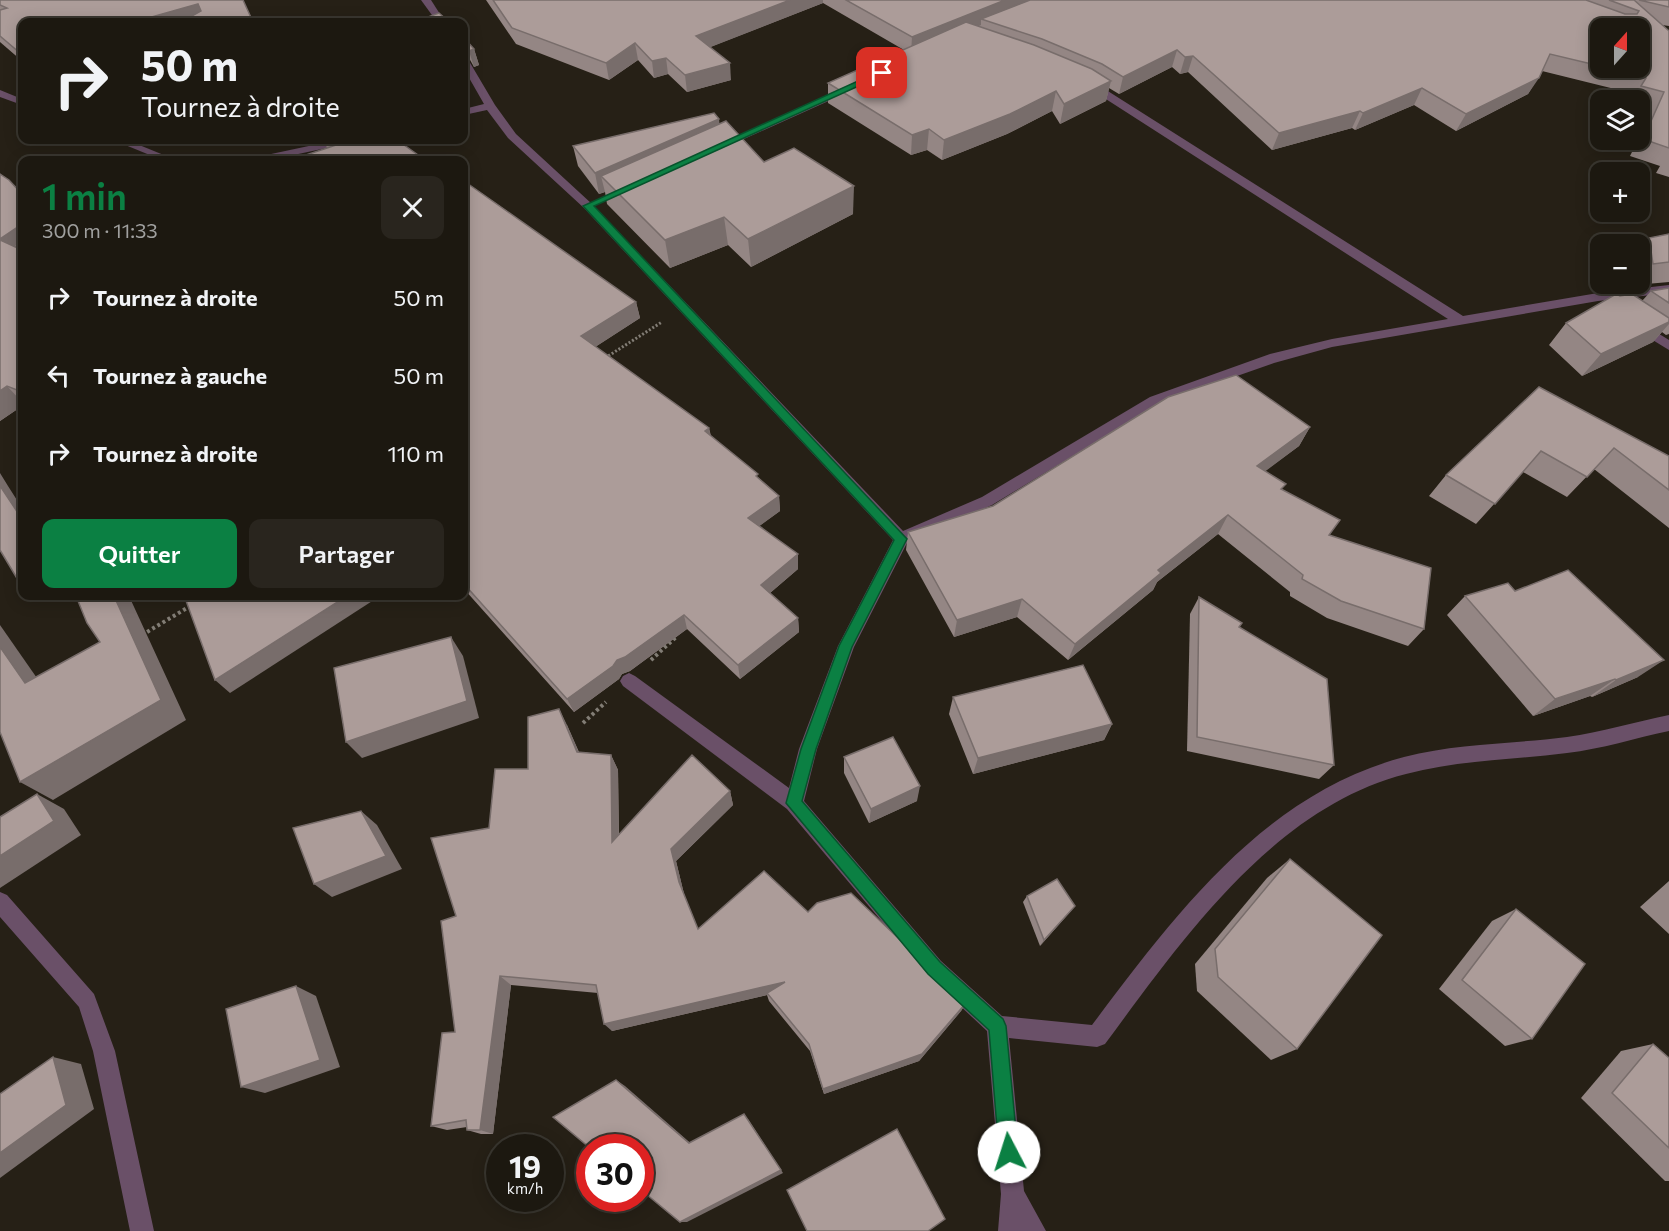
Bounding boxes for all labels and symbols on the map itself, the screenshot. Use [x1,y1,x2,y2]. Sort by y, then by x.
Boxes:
north arrow [1590,18,1650,78]
pin [856,47,907,98]
position arrow [977,1120,1041,1184]
speed limit sign: 30 [576,1134,654,1212]

